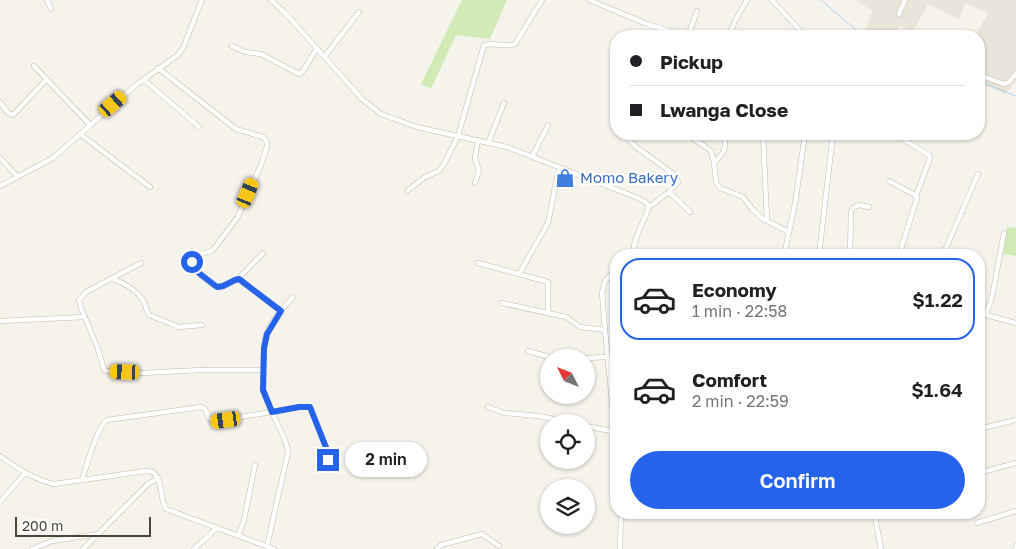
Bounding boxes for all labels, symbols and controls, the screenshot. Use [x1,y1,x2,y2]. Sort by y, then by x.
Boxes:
text: Pickup [660,50,723,73]
car [96,88,129,120]
text: Lwanga Close [660,98,788,121]
shop icon: Momo Bakery [554,167,576,189]
place label: Momo Bakery [580,168,679,186]
car [235,176,260,210]
route start [181,251,203,273]
icon: car [632,277,677,322]
text: Economy [692,278,777,301]
text: $1.22 [912,288,963,311]
text: 1 min · 22:58 [692,301,787,321]
north arrow [540,349,595,404]
map controls [540,349,595,534]
car [109,364,140,380]
icon: car [632,367,677,412]
text: Comfort [692,368,767,391]
text: $1.64 [911,378,963,401]
text: 2 min · 22:59 [692,391,789,411]
car [210,410,241,430]
button: locate [540,414,595,469]
callout: 2 min [346,442,428,478]
route end [317,449,339,471]
text: 2 min [365,449,407,469]
button: Confirm [630,451,965,509]
button: layers [540,479,595,534]
scale bar [15,514,151,537]
text: 200 m [22,517,63,534]

